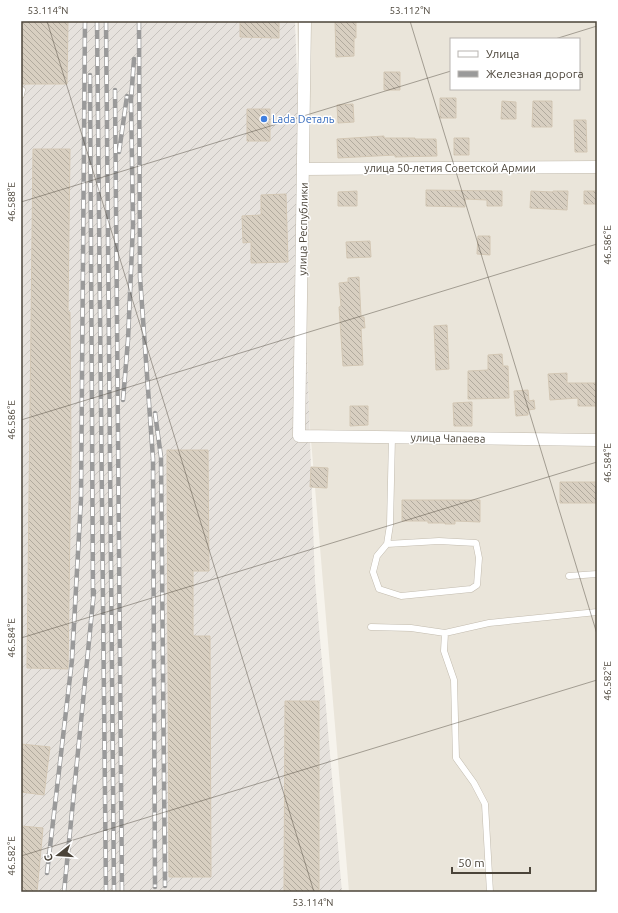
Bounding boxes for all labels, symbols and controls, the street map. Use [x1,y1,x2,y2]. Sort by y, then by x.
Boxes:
text: 53.114°N [27,5,69,16]
text: 53.112°N [389,5,431,16]
legend [450,38,580,90]
text: Улица [486,47,519,60]
text: Железная дорога [486,67,584,80]
place label: Lada Dеталь [272,113,335,125]
marker: Lada Dеталь [259,114,269,124]
street label: улица 50-летия Советской Армии [364,162,536,174]
text: 46.588°E [6,182,17,222]
street label: улица Республики [296,182,310,276]
text: 46.586°E [602,225,613,265]
text: 46.586°E [6,400,17,440]
street label: улица Чапаева [410,431,486,445]
text: 46.584°E [602,443,613,483]
text: 46.584°E [6,618,17,658]
text: 46.582°E [602,661,613,701]
north arrow [38,835,78,875]
text: 46.582°E [6,836,17,876]
scale bar [452,849,530,875]
text: С [42,853,55,863]
text: 50 m [458,856,485,869]
text: 53.114°N [292,897,334,908]

